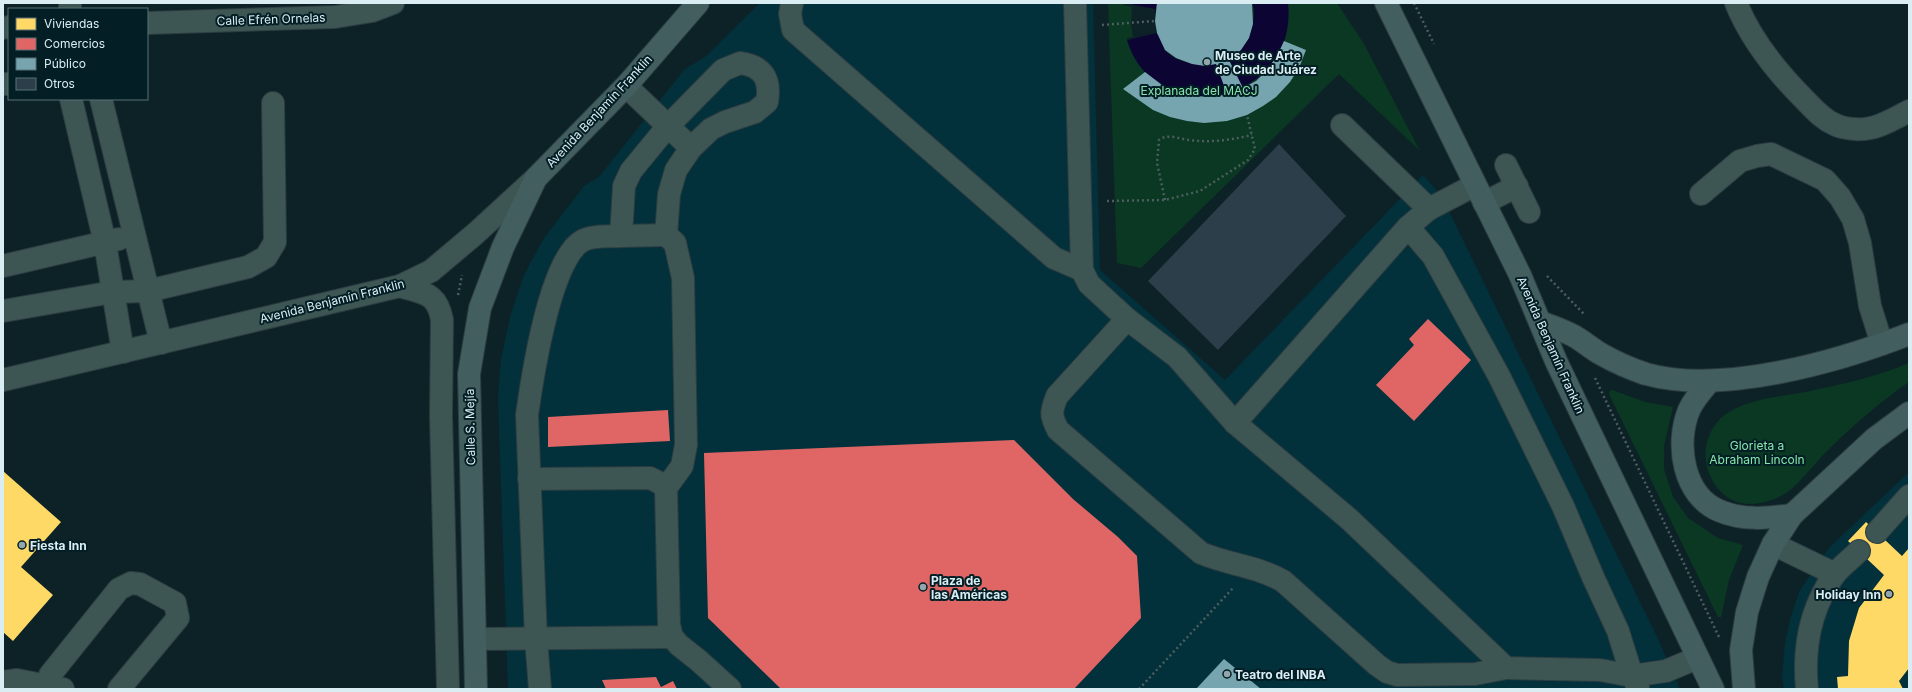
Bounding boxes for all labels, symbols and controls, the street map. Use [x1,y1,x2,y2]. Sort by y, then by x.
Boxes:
legend [8,8,148,100]
street label: Calle Efrén Ornelas [216,10,326,28]
text: Viviendas [44,16,99,31]
text: Comercios [44,36,105,51]
place label: Museo de Arte de Ciudad Juárez [1215,48,1317,77]
street label: Avenida Benjamín Franklin [543,52,655,170]
text: Público [44,56,86,71]
marker: Museo de Arte de Ciudad Juárez [1202,57,1212,67]
text: Otros [44,76,75,91]
park label: Explanada del MACJ [1141,83,1258,98]
street label: Avenida Benjamín Franklin [1514,274,1588,416]
street label: Avenida Benjamín Franklin [258,276,406,326]
street label: Calle S. Mejía [462,389,478,465]
park label: Glorieta a Abraham Lincoln [1709,438,1805,467]
place label: Fiesta Inn [30,538,87,553]
marker: Fiesta Inn [17,540,27,550]
place label: Plaza de las Américas [931,573,1007,602]
marker: Plaza de las Américas [918,582,928,592]
place label: Holiday Inn [1815,587,1881,602]
marker: Holiday Inn [1884,589,1894,599]
place label: Teatro del INBA [1235,667,1326,682]
marker: Teatro del INBA [1222,669,1232,679]

